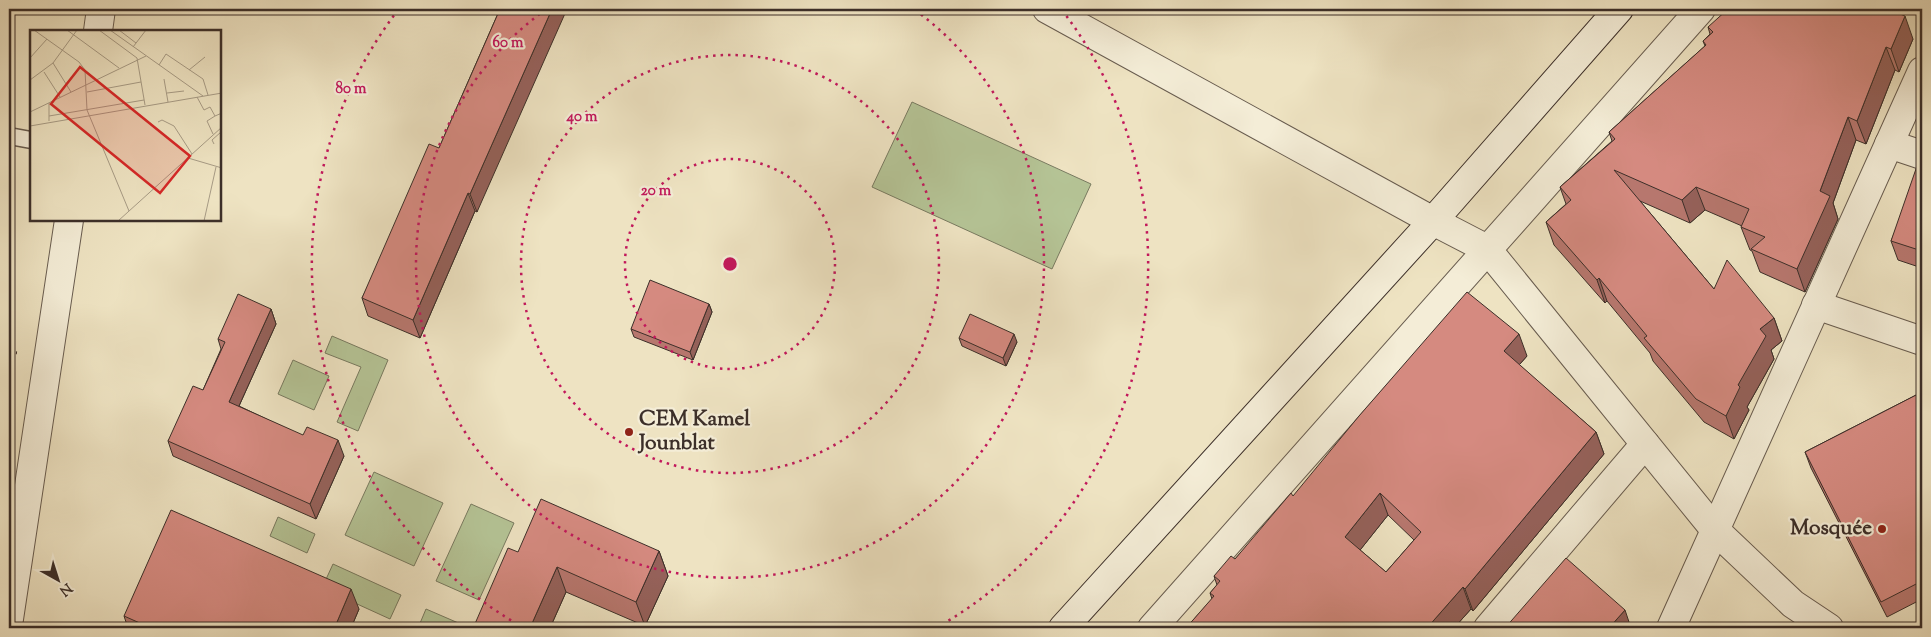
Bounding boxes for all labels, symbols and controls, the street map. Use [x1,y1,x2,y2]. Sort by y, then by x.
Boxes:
inset map [30,30,221,221]
text: 60 m [493,33,524,54]
text: 80 m [335,79,367,100]
text: 40 m [566,107,598,128]
text: 20 m [641,181,672,202]
centre of rings [721,255,739,273]
place label: CEM Kamel Jounblat [637,405,750,459]
marker: CEM Kamel Jounblat [623,426,635,438]
place label: Mosquée [1790,514,1872,544]
marker: Mosquée [1876,523,1888,535]
north arrow [32,554,82,604]
text: N [54,577,76,600]

